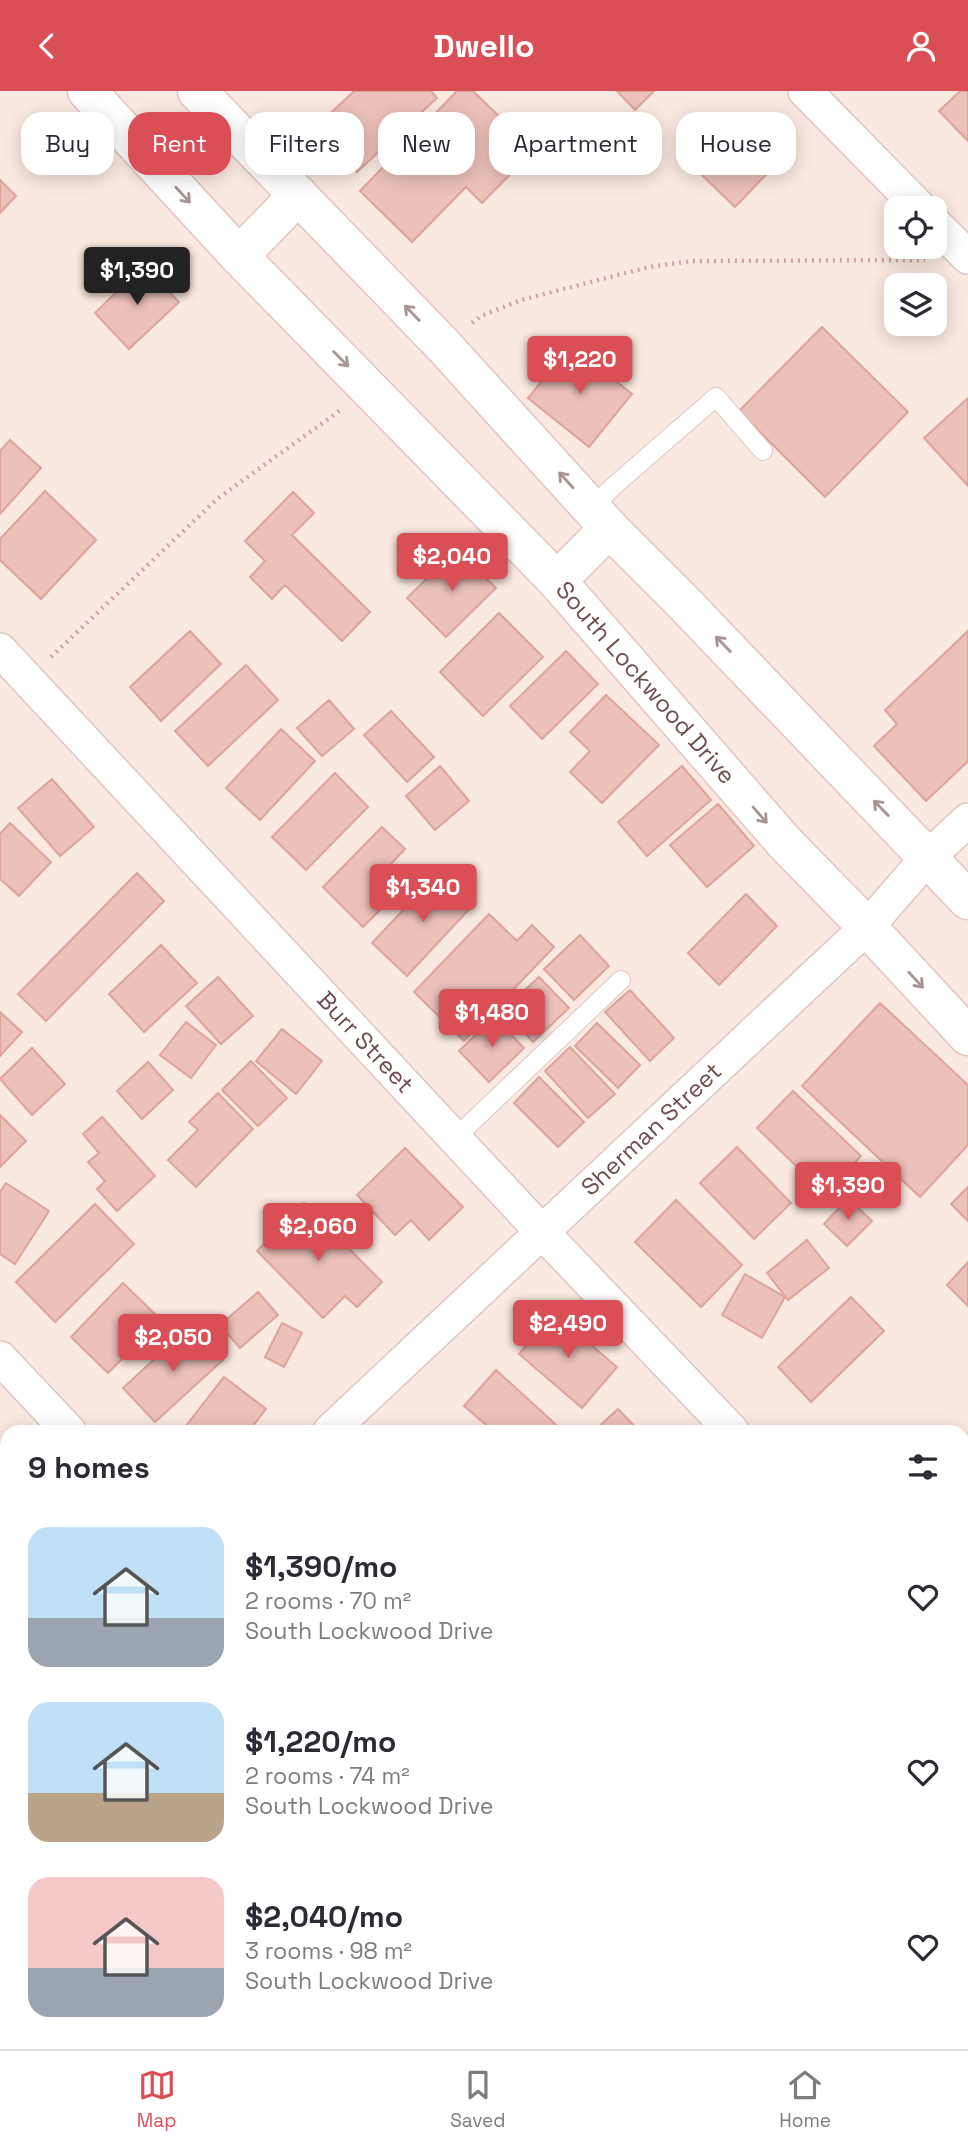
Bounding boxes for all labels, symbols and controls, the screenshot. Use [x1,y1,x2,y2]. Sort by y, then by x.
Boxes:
text: Dwello [433,26,535,66]
icon: back [28,27,66,65]
icon: person [902,27,940,65]
chip: Buy [21,112,114,175]
chip: Rent [128,112,231,175]
chip: Filters [245,112,364,175]
chip: New [378,112,475,175]
chip: Apartment [489,112,662,175]
chip: House [676,112,796,175]
one-way arrow [175,186,191,204]
map controls [884,196,947,336]
button: locate [884,196,947,259]
pin: $1,390 [80,247,194,307]
text: $1,390 [100,255,174,285]
button: layers [884,273,947,336]
one-way arrow [403,304,420,321]
pin: $1,220 [523,337,637,396]
text: $1,220 [543,344,617,374]
one-way arrow [332,351,349,368]
one-way arrow [557,472,574,489]
pin: $2,040 [395,533,509,593]
text: $2,040 [413,541,491,571]
street label: South Lockwood Drive [549,575,743,790]
one-way arrow [715,636,732,653]
one-way arrow [873,800,890,817]
one-way arrow [752,805,768,823]
pin: $1,340 [366,865,480,924]
text: $1,340 [386,872,460,902]
one-way arrow [908,971,925,988]
street label: Burr Street [311,984,421,1099]
pin: $1,480 [435,989,549,1049]
text: $1,480 [455,997,529,1027]
street label: Sherman Street [574,1055,728,1202]
pin: $1,390 [791,1163,905,1222]
text: $1,390 [811,1170,885,1200]
pin: $2,060 [261,1203,375,1263]
text: $2,060 [279,1211,357,1241]
pin: $2,490 [511,1301,625,1360]
text: $2,490 [529,1308,607,1338]
pin: $2,050 [116,1315,230,1374]
text: $2,050 [134,1322,212,1352]
text: 9 homes [28,1448,150,1487]
icon: filters [904,1448,942,1486]
text: $1,390/mo [245,1547,397,1586]
icon: home [84,1555,168,1639]
icon: heart [904,1578,942,1616]
text: 2 rooms · 70 m² [245,1586,411,1616]
text: South Lockwood Drive [245,1616,493,1646]
text: $1,220/mo [245,1722,396,1761]
icon: home [84,1730,168,1814]
icon: heart [904,1753,942,1791]
text: 2 rooms · 74 m² [245,1761,410,1791]
text: South Lockwood Drive [245,1791,493,1821]
text: $2,040/mo [245,1897,403,1936]
icon: home [84,1905,168,1989]
icon: heart [904,1928,942,1966]
text: 3 rooms · 98 m² [245,1936,412,1966]
text: South Lockwood Drive [245,1966,493,1996]
tab: Map [137,2066,176,2133]
tab: Saved [450,2066,506,2133]
tab: Home [779,2066,831,2133]

